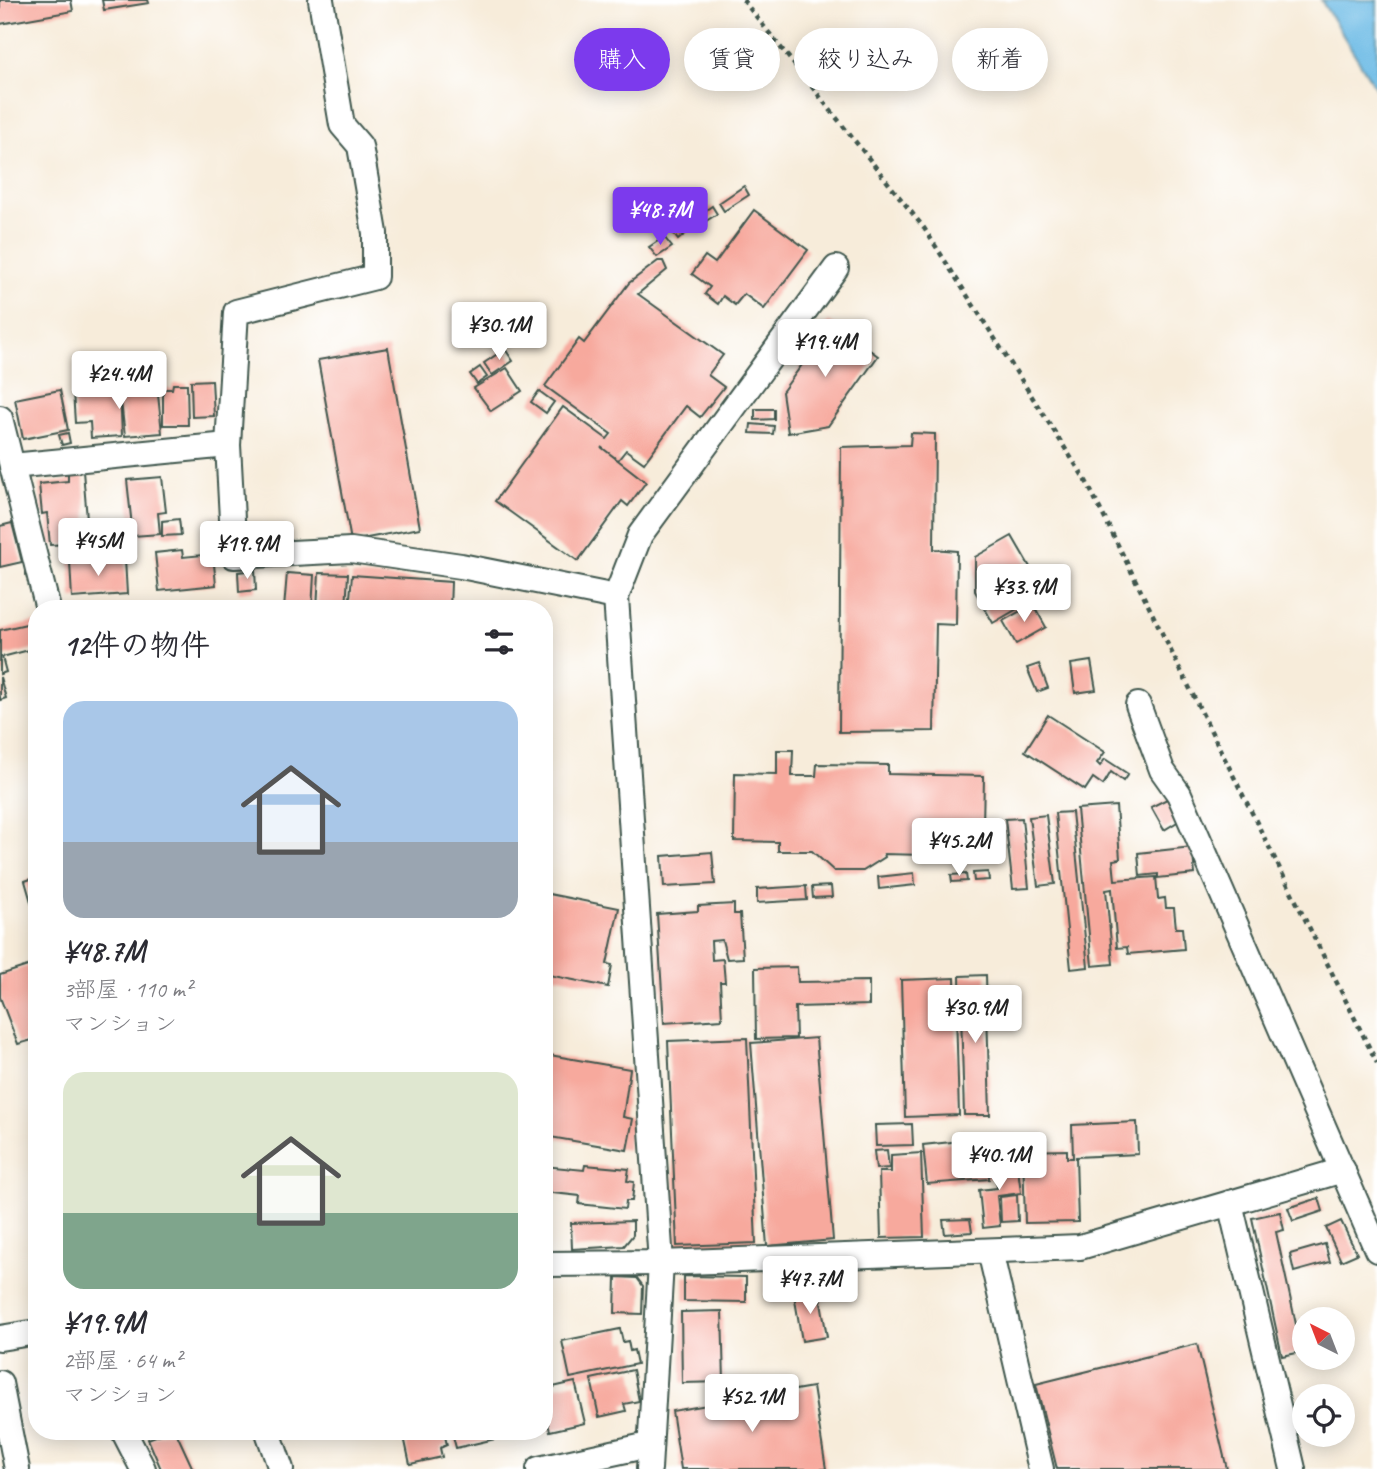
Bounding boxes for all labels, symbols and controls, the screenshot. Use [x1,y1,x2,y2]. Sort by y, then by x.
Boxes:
chip: 購入 [574,28,670,91]
chip: 賃貸 [684,28,780,91]
chip: 絞り込み [794,28,938,91]
chip: 新着 [952,28,1048,91]
pin: ¥48.7M [603,188,717,247]
text: ¥48.7M [629,195,691,224]
pin: ¥30.1M [442,302,556,362]
text: ¥30.1M [468,310,530,339]
pin: ¥19.4M [768,320,882,379]
text: ¥19.4M [794,327,856,356]
pin: ¥24.4M [62,352,176,411]
text: ¥24.4M [88,359,150,388]
pin: ¥45M [57,518,139,578]
pin: ¥19.9M [190,522,304,581]
text: ¥45M [74,526,122,555]
text: ¥19.9M [216,529,278,558]
pin: ¥33.9M [967,564,1081,624]
text: ¥33.9M [993,572,1055,601]
icon: filters [480,623,518,661]
text: 12件の物件 [63,626,210,664]
icon: home [228,747,354,873]
pin: ¥45.2M [902,818,1016,878]
text: ¥45.2M [928,826,990,855]
text: ¥48.7M [63,932,145,970]
text: 3部屋 · 110 m² [63,975,192,1004]
pin: ¥30.9M [918,986,1032,1045]
text: ¥30.9M [944,993,1006,1022]
text: マンション [63,1009,177,1038]
icon: home [228,1118,354,1244]
pin: ¥40.1M [942,1132,1056,1192]
text: ¥40.1M [968,1140,1030,1169]
pin: ¥47.7M [753,1256,867,1316]
text: ¥47.7M [779,1264,841,1293]
text: ¥19.9M [63,1303,144,1341]
north arrow [1292,1307,1354,1370]
map controls [1292,1307,1355,1447]
text: 2部屋 · 64 m² [63,1346,181,1375]
pin: ¥52.1M [695,1374,809,1434]
text: マンション [63,1380,177,1409]
text: ¥52.1M [721,1382,783,1411]
button: locate [1292,1384,1355,1447]

